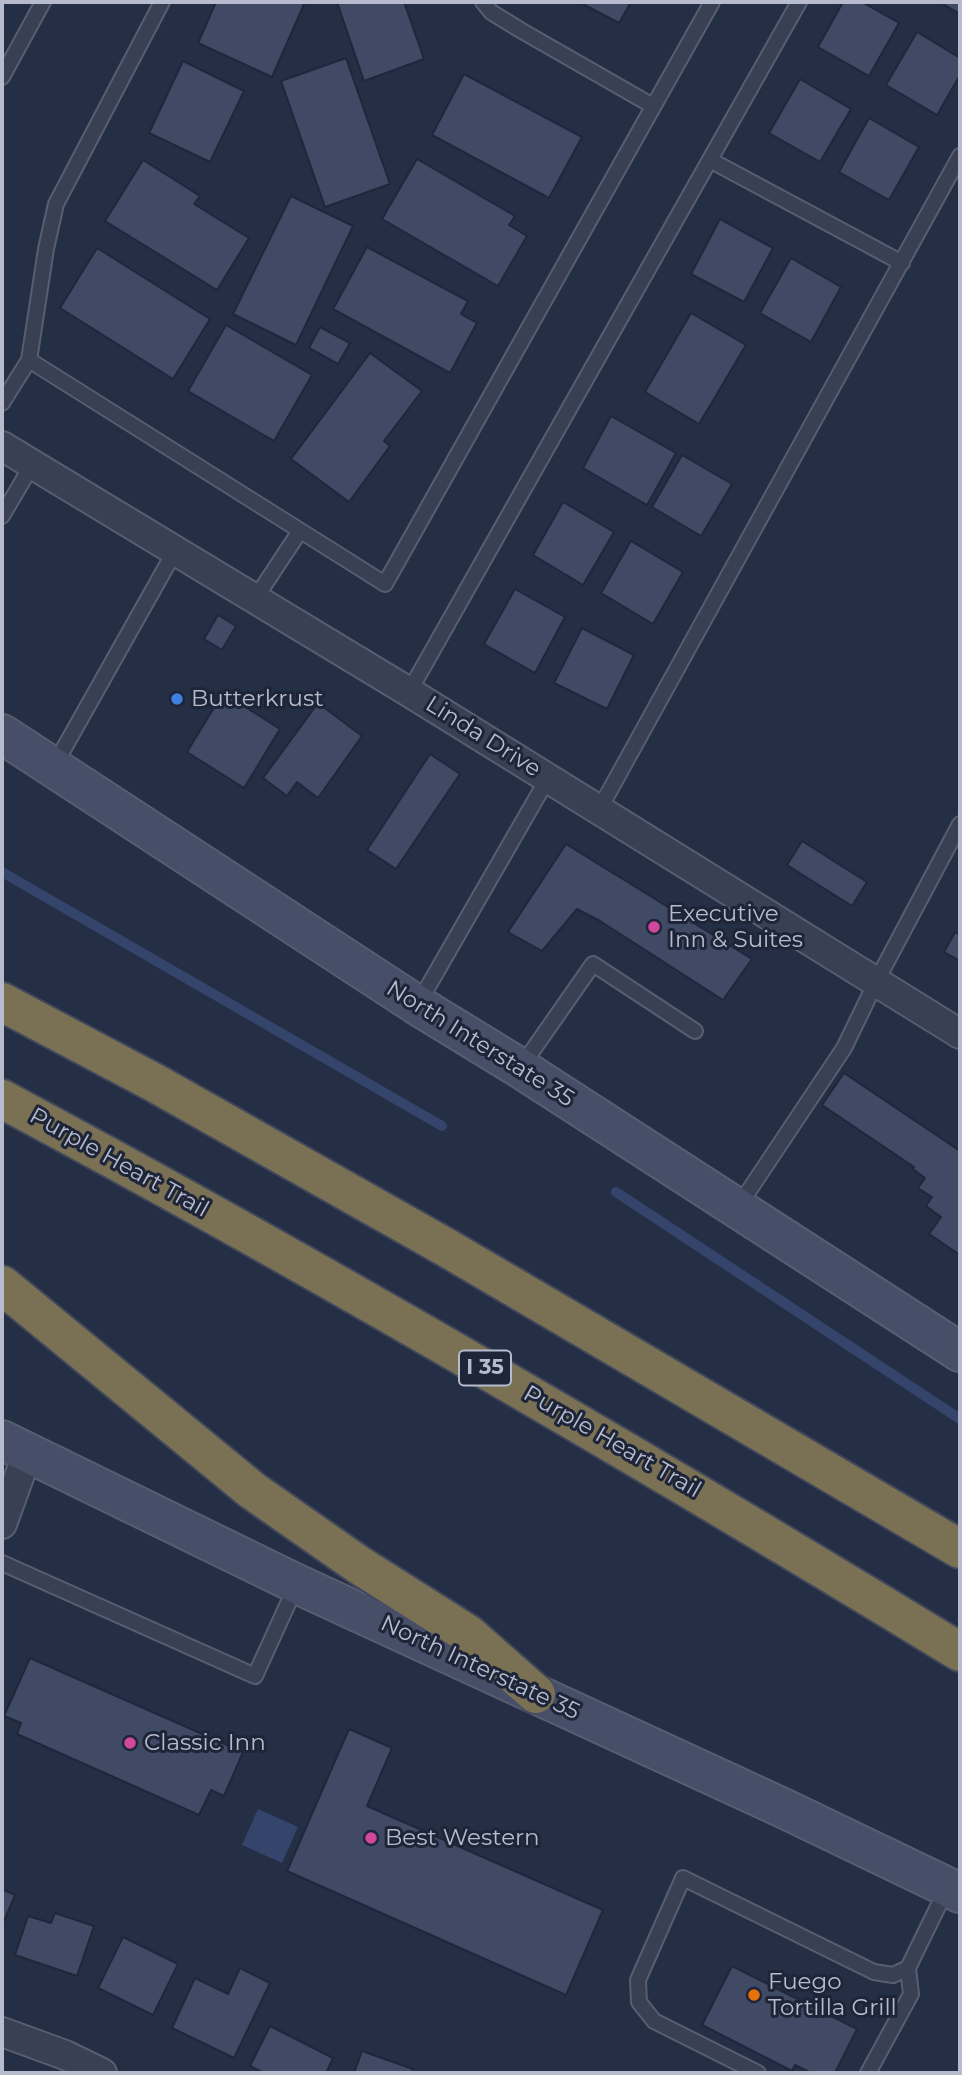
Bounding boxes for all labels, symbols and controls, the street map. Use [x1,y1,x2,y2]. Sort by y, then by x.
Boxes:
place label: Butterkrust [191,685,323,713]
marker: Butterkrust [169,691,185,707]
street label: Linda Drive [420,691,546,783]
place label: Executive Inn & Suites [668,900,803,954]
marker: Executive Inn & Suites [646,919,662,935]
street label: North Interstate 35 [381,975,579,1113]
street label: Purple Heart Trail [25,1102,213,1224]
road number: I 35 [459,1350,511,1386]
street label: Purple Heart Trail [518,1380,706,1504]
street label: North Interstate 35 [376,1610,584,1726]
place label: Classic Inn [144,1729,266,1757]
marker: Classic Inn [122,1735,138,1751]
place label: Best Western [385,1824,540,1852]
marker: Best Western [363,1830,379,1846]
place label: Fuego Tortilla Grill [768,1968,897,2022]
marker: Fuego Tortilla Grill [746,1987,762,2003]

